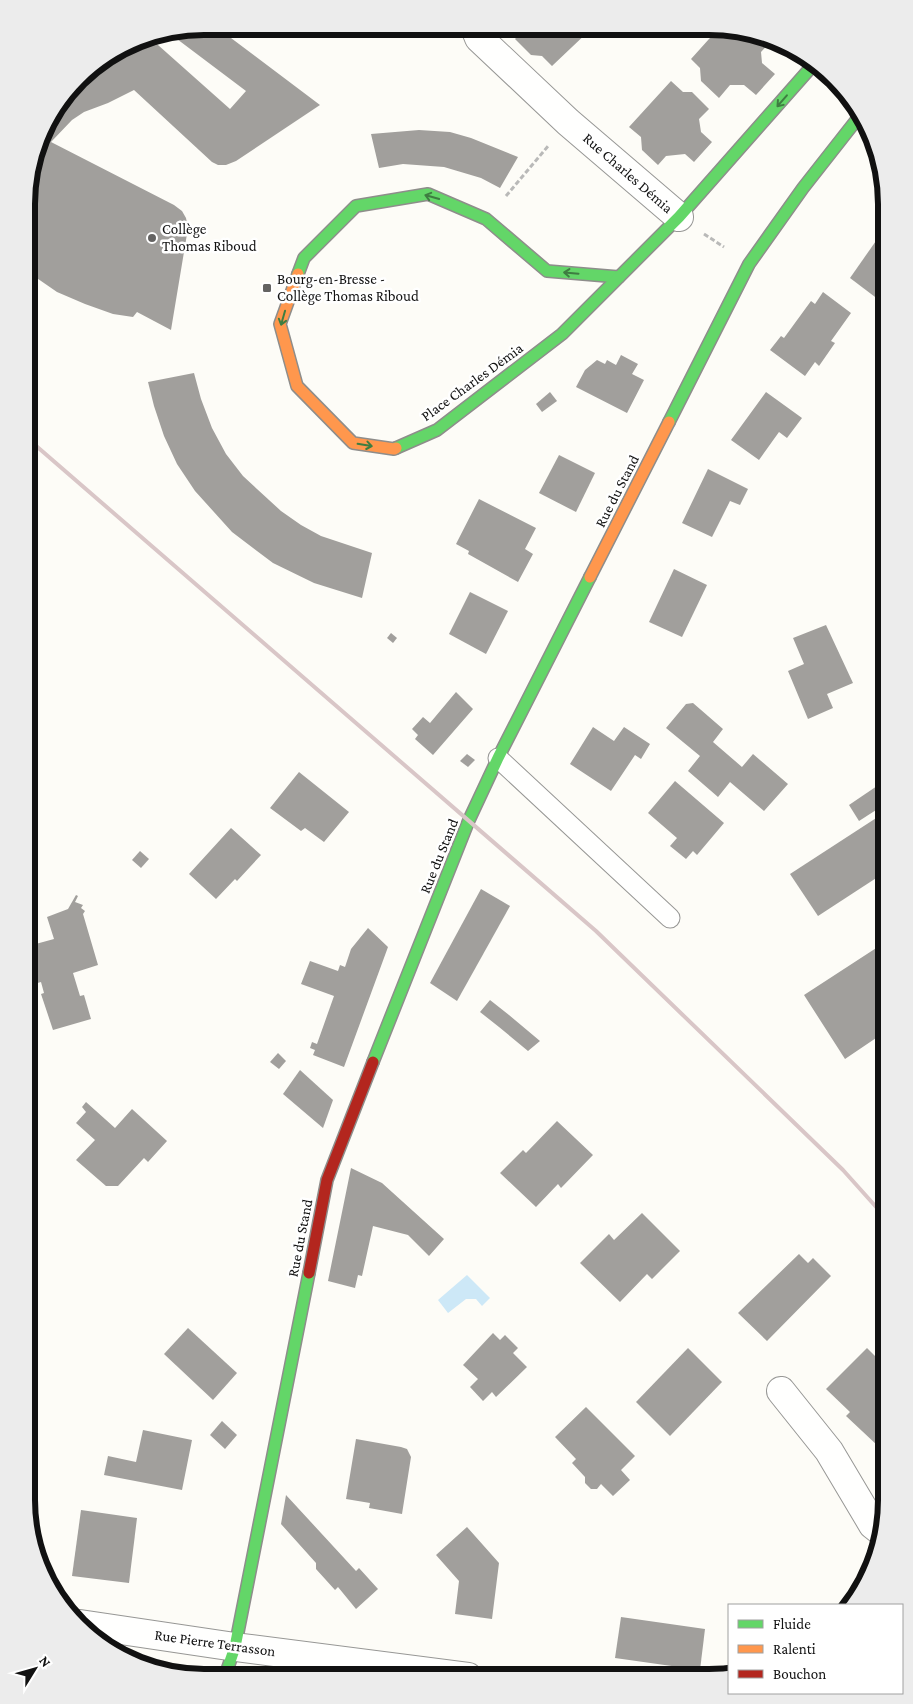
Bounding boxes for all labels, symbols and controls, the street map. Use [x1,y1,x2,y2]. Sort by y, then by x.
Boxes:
one-way arrow [776,94,788,107]
street label: Rue Charles Démia [580,130,676,216]
one-way arrow [424,191,440,201]
place label: Collège Thomas Riboud [162,221,257,254]
marker: Collège Thomas Riboud [146,232,158,244]
one-way arrow [563,268,579,278]
place label: Bourg-en-Bresse - Collège Thomas Riboud [277,271,419,305]
marker: Bourg-en-Bresse - Collège Thomas Riboud [261,282,273,294]
one-way arrow [278,310,287,326]
street label: Place Charles Démia [418,340,526,424]
one-way arrow [357,440,373,450]
street label: Rue du Stand [592,452,642,530]
street label: Rue du Stand [417,816,461,896]
street label: Rue du Stand [285,1198,315,1278]
legend [728,1604,903,1694]
text: Fluide [773,1616,811,1632]
street label: Rue Pierre Terrasson [153,1627,277,1659]
text: Ralenti [773,1641,816,1657]
north arrow [10,1644,60,1694]
text: N [36,1653,55,1670]
text: Bouchon [773,1666,826,1682]

